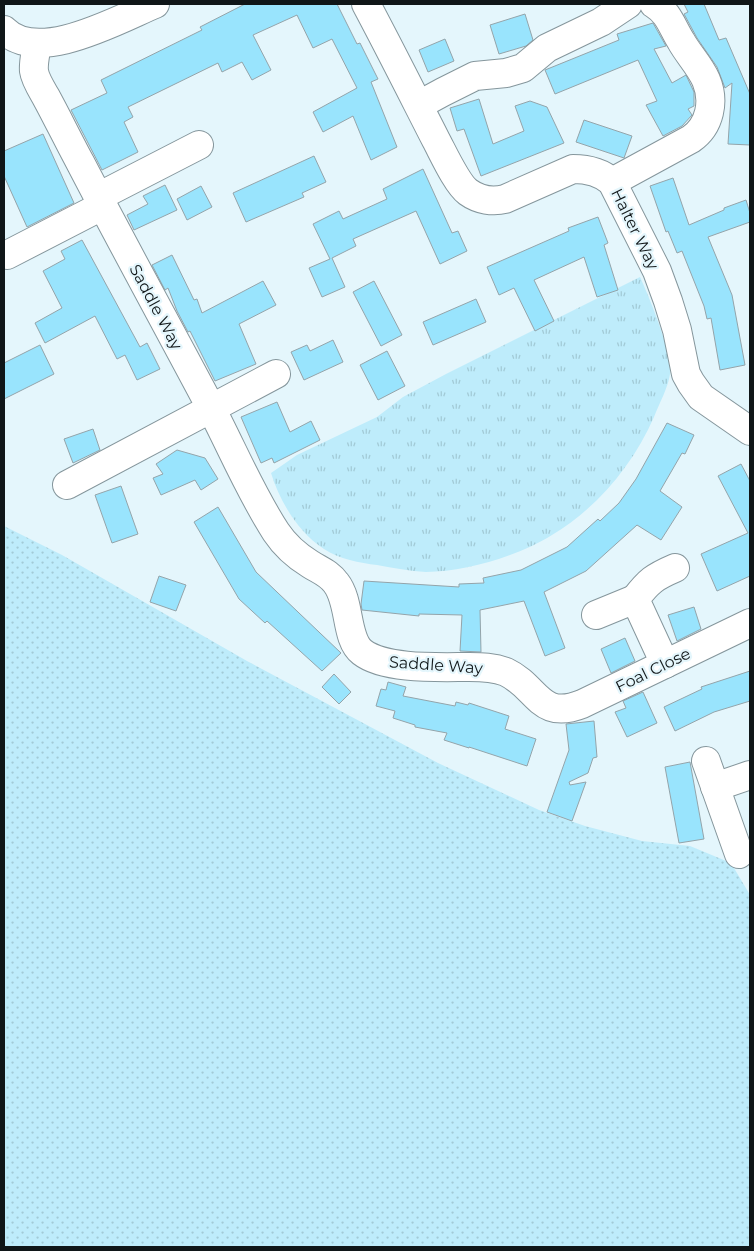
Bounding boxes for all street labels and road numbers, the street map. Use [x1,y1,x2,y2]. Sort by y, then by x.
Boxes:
street label: Halter Way [607,185,663,273]
street label: Saddle Way [126,261,187,353]
street label: Foal Close [612,644,694,696]
street label: Saddle Way [389,652,484,678]

